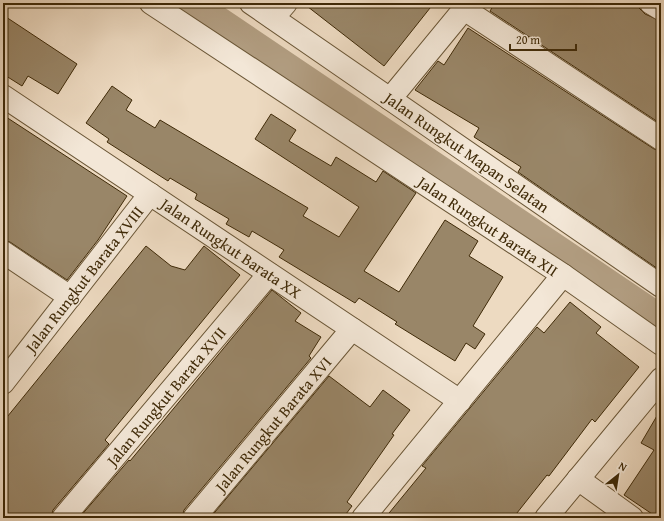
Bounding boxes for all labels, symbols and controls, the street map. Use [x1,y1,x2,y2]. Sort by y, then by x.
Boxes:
scale bar [510,26,576,52]
text: 20 m [516,31,540,48]
street label: Jalan Rungkut Mapan Selatan [378,85,555,218]
street label: Jalan Rungkut Barata XII [411,169,563,282]
street label: Jalan Rungkut Barata XX [154,191,306,304]
street label: Jalan Rungkut Barata XVIII [18,200,149,359]
street label: Jalan Rungkut Barata XVII [99,321,232,472]
street label: Jalan Rungkut Barata XVI [208,351,337,499]
north arrow [598,455,638,495]
text: N [616,458,631,475]

